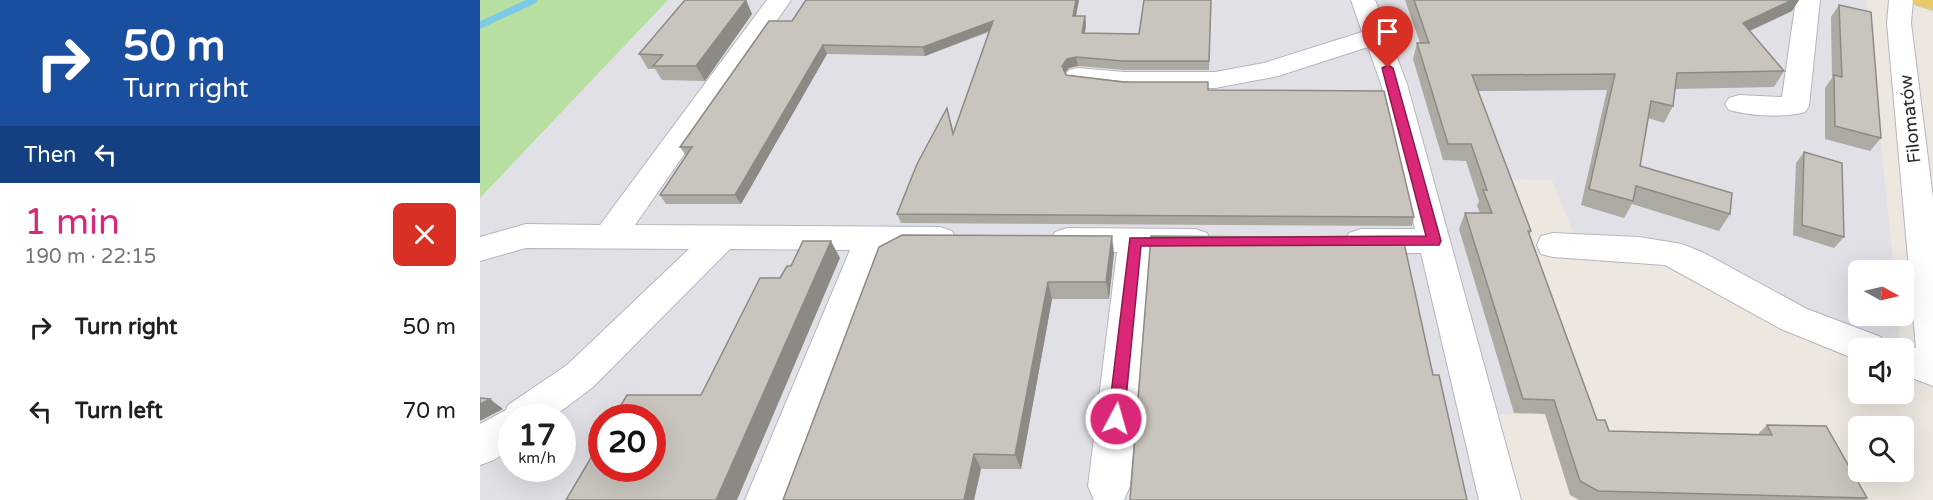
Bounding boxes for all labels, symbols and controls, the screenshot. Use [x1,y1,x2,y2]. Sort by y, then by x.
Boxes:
pin [1362,6,1413,68]
icon: arrive [1371,15,1404,48]
text: 50 m [123,21,225,72]
icon: right [24,24,102,102]
text: Turn right [123,72,249,105]
street label: Filomatów [1894,74,1926,164]
icon: left [89,138,122,171]
text: Then [24,142,77,168]
text: 1 min [24,201,120,244]
button: close [393,203,456,266]
text: 190 m · 22:15 [24,245,156,269]
north arrow [1848,260,1914,326]
map controls [1848,260,1914,482]
icon: right [24,311,57,344]
text: Turn right [75,314,177,340]
text: 50 m [402,314,456,340]
button: sound [1848,338,1914,404]
position arrow [1084,387,1148,451]
icon: left [24,395,57,428]
text: Turn left [75,398,163,424]
text: 70 m [402,398,456,424]
speed limit sign: 20 [588,404,666,482]
button: search [1848,416,1914,482]
text: 17 [518,417,556,454]
text: km/h [518,449,556,467]

